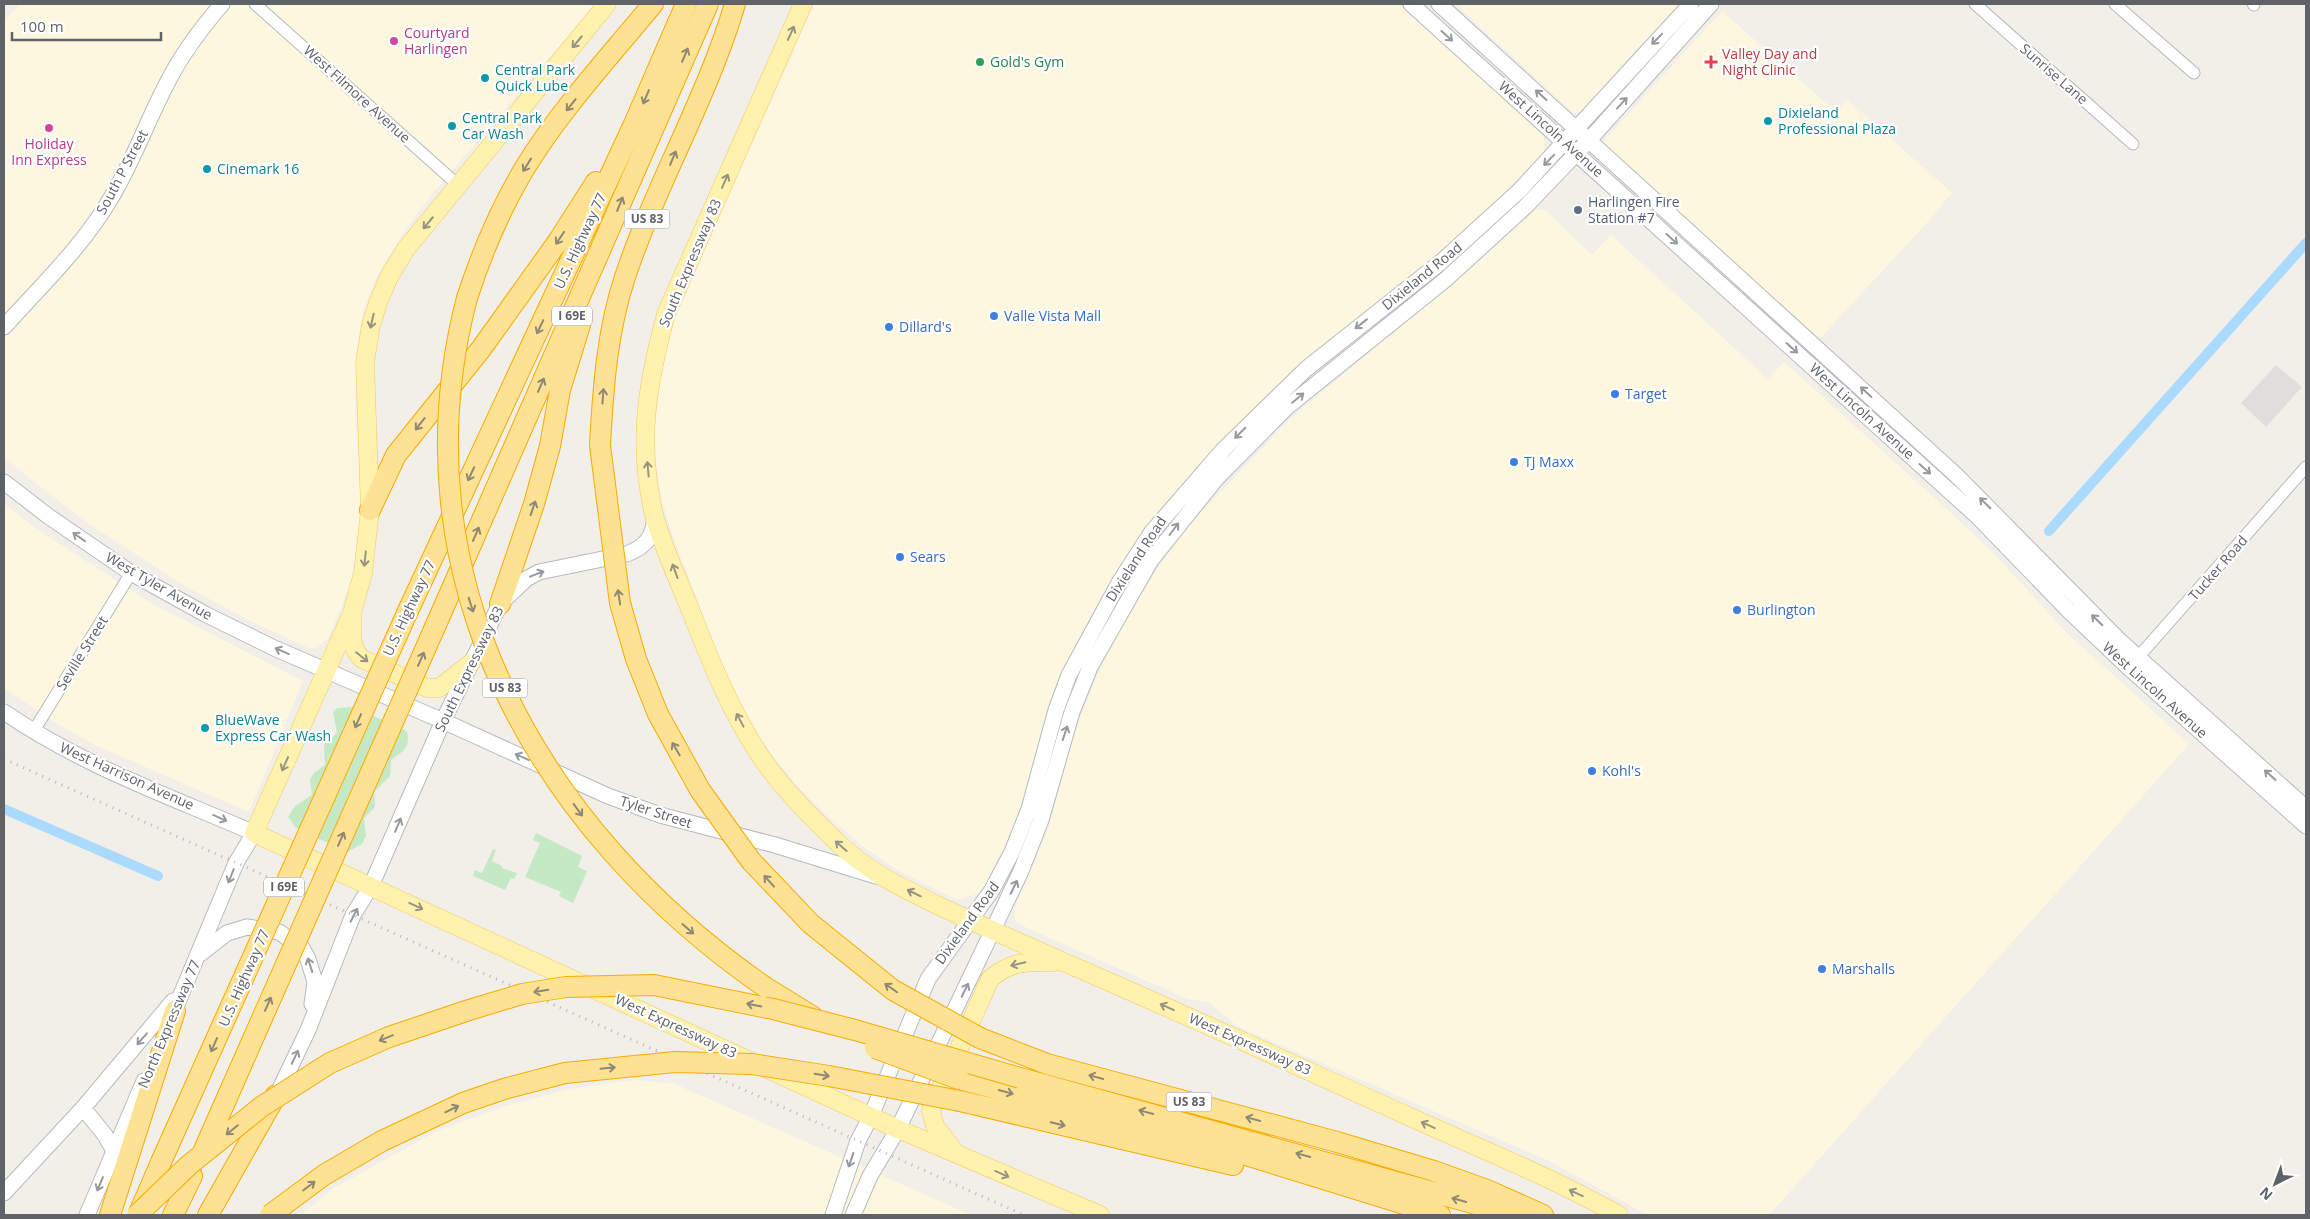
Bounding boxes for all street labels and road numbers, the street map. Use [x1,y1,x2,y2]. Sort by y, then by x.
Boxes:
street label: Sunrise Lane [2016,39,2092,108]
street label: West Filmore Avenue [300,40,415,147]
street label: West Lincoln Avenue [1495,76,1608,181]
street label: South P Street [91,126,152,217]
street label: U.S. Highway 77 [549,190,610,292]
street label: South Expressway 83 [654,196,725,330]
road number: US 83 [624,210,670,228]
street label: Dixieland Road [1378,237,1466,314]
road number: I 69E [552,306,592,326]
street label: West Lincoln Avenue [1806,358,1919,463]
street label: Dixieland Road [1101,512,1170,605]
street label: Tucker Road [2184,531,2251,604]
street label: West Tyler Avenue [102,547,216,624]
street label: U.S. Highway 77 [378,557,439,659]
street label: South Expressway 83 [430,603,507,735]
street label: Seville Street [51,612,112,693]
street label: West Lincoln Avenue [2099,637,2212,742]
road number: US 83 [482,678,528,698]
street label: West Harrison Avenue [57,737,198,814]
street label: Tyler Street [618,791,695,832]
road number: I 69E [264,878,304,896]
street label: Dixieland Road [930,878,1003,968]
street label: U.S. Highway 77 [214,926,273,1029]
street label: North Expressway 77 [133,957,204,1091]
street label: West Expressway 83 [612,989,740,1062]
street label: West Expressway 83 [1186,1008,1314,1079]
road number: US 83 [1166,1092,1212,1112]

